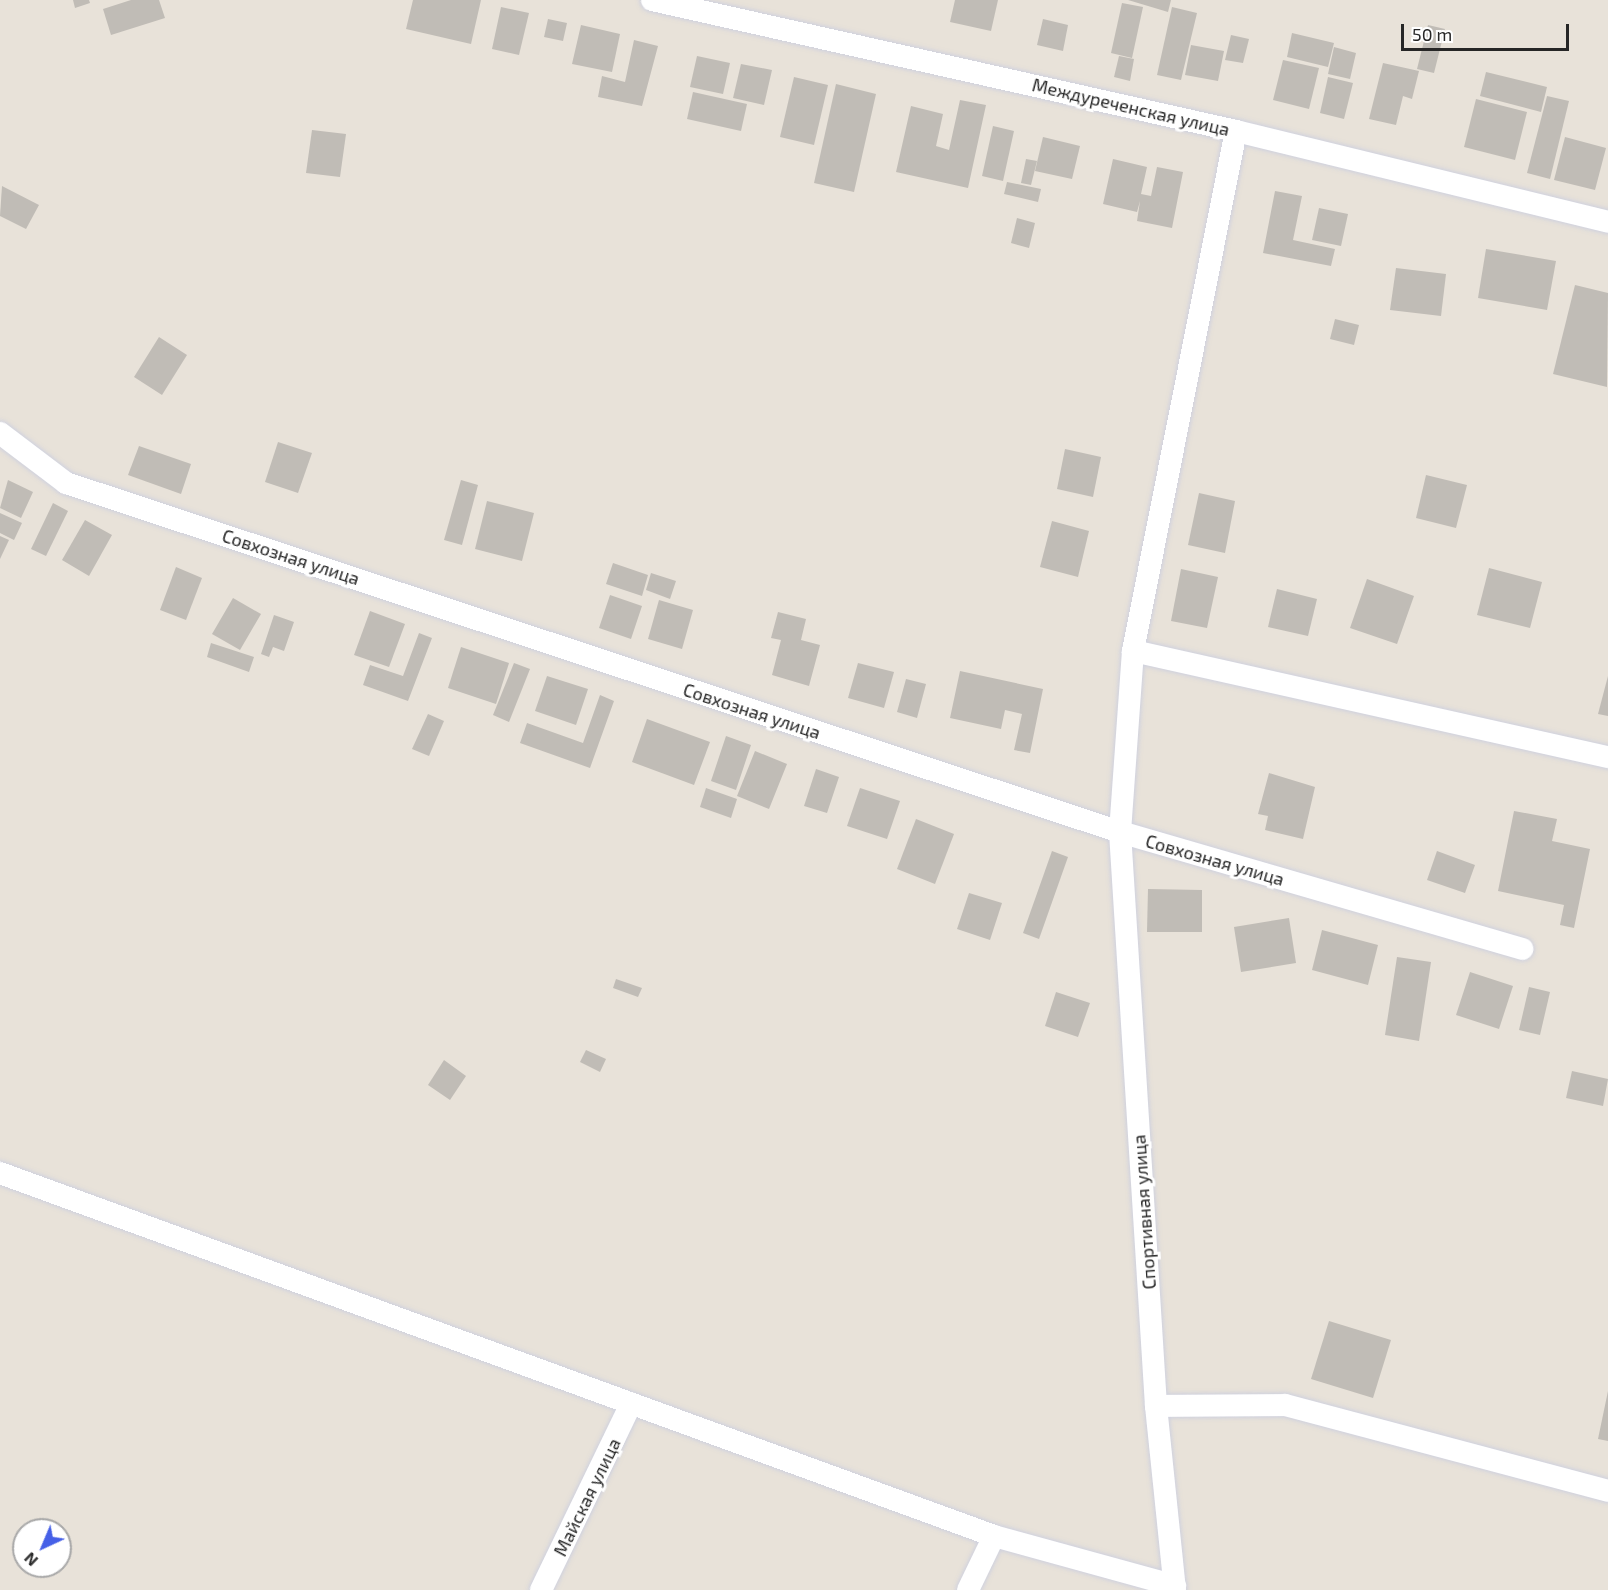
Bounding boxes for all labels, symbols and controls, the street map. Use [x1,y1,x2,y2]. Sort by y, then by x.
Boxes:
scale bar [1404,12,1572,50]
text: 50 m [1412,23,1452,45]
street label: Междуреченская улица [1030,74,1232,140]
street label: Совхозная улица [220,525,362,589]
street label: Совхозная улица [681,679,823,743]
street label: Совхозная улица [1143,830,1287,890]
street label: Спортивная улица [1128,1134,1160,1290]
street label: Майская улица [549,1434,625,1560]
north arrow [12,1518,72,1578]
text: N [20,1549,41,1571]

